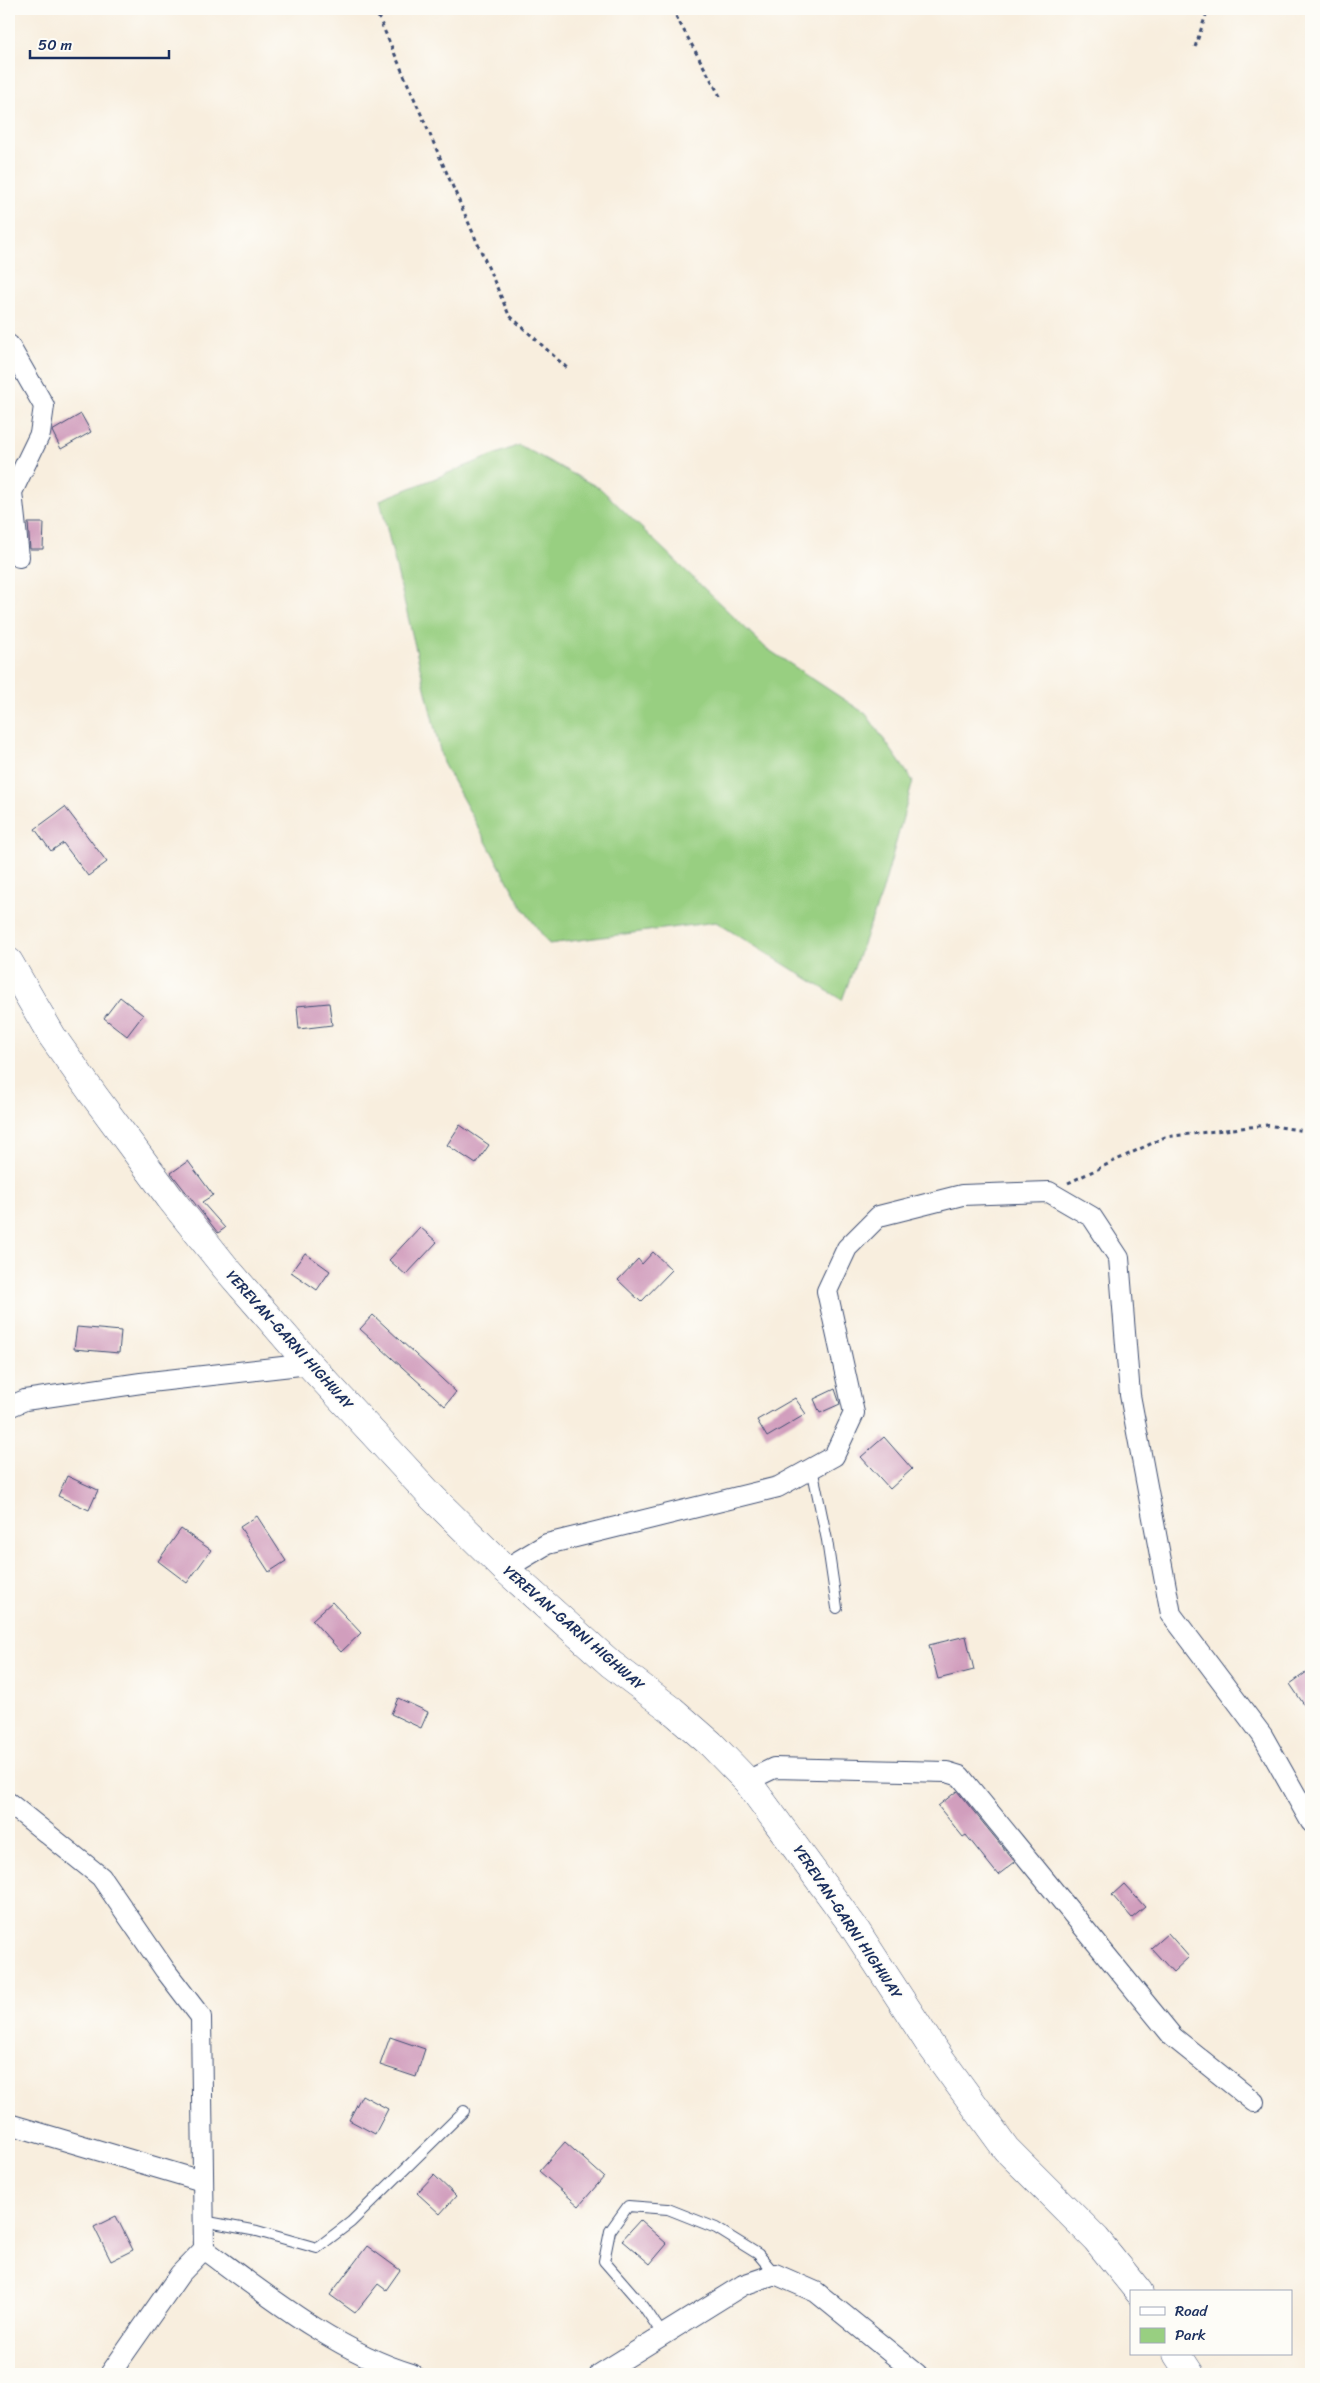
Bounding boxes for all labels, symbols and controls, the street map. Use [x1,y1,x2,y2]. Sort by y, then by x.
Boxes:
scale bar [30,28,169,60]
text: 50 m [38,32,73,58]
street label: YEREVAN-GARNI HIGHWAY [220,1264,361,1417]
street label: YEREVAN-GARNI HIGHWAY [497,1559,652,1698]
street label: YEREVAN-GARNI HIGHWAY [786,1839,910,2005]
legend [1130,2290,1292,2356]
text: Road [1175,2298,1208,2324]
text: Park [1175,2322,1206,2348]

